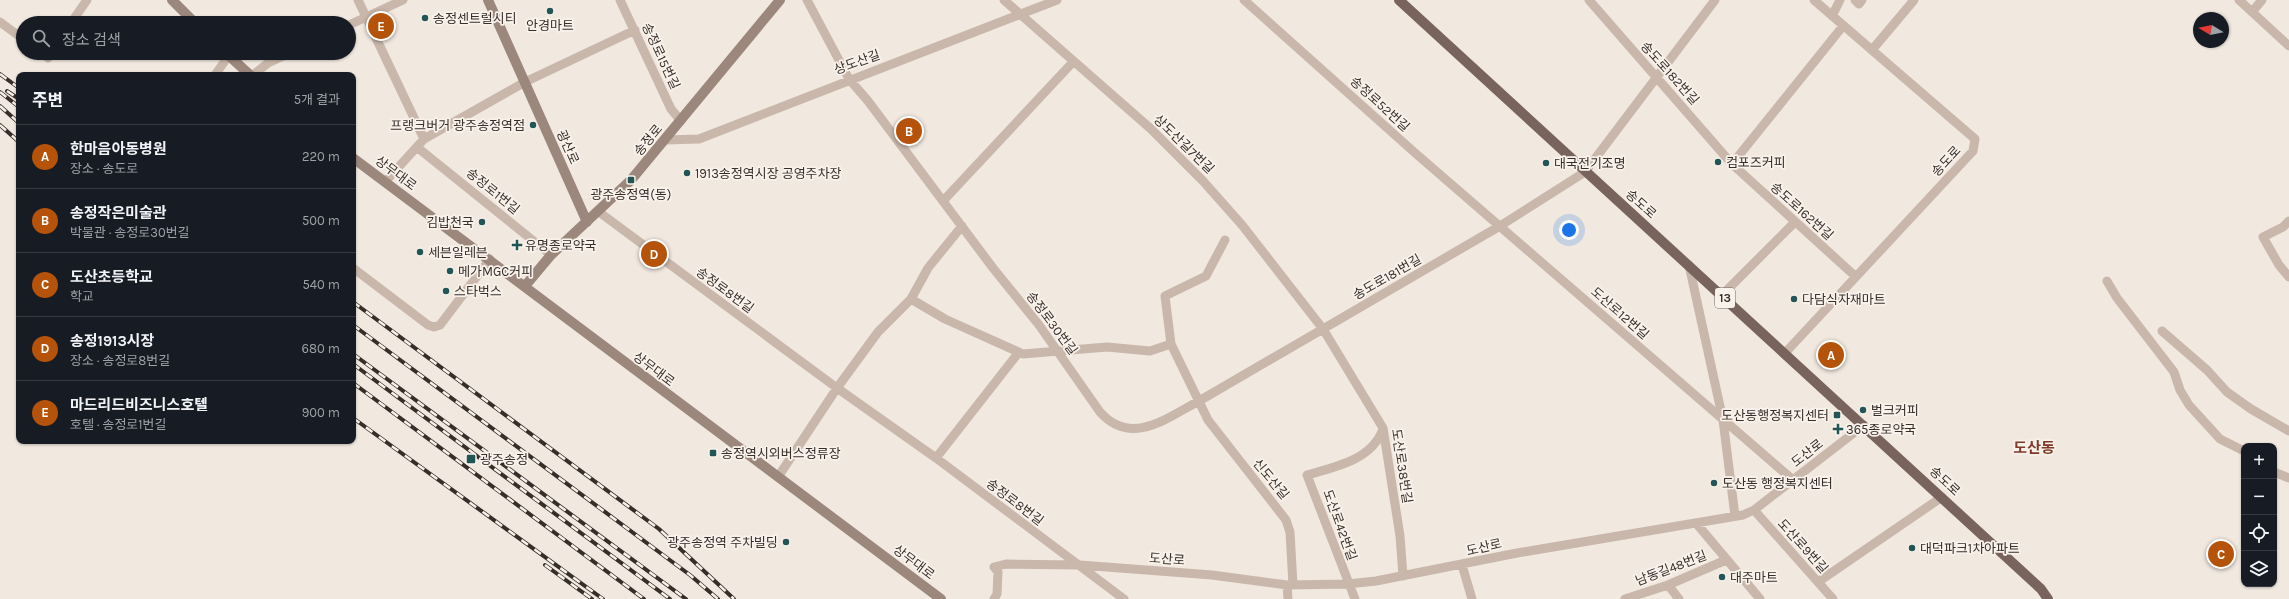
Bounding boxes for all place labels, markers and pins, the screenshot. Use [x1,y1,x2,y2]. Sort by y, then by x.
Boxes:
marker: 안경마트 [545,6,555,16]
pin: E [368,11,394,41]
place label: 송정센트럴시티 [433,11,517,26]
marker: 송정센트럴시티 [420,13,430,23]
place label: 안경마트 [526,18,574,33]
pin: B [896,116,922,146]
place label: 프랭크버거 광주송정역점 [390,118,525,133]
marker: 프랭크버거 광주송정역점 [528,120,538,130]
place label: 컴포즈커피 [1726,155,1786,170]
place label: 대국전기조명 [1554,156,1626,171]
marker: 컴포즈커피 [1713,157,1723,167]
marker: 대국전기조명 [1541,158,1551,168]
place label: 1913송정역시장 공영주차장 [695,166,842,181]
marker: 1913송정역시장 공영주차장 [682,168,692,178]
marker: 광주송정역(동) [626,175,636,185]
place label: 광주송정역(동) [590,187,672,202]
place label: 김밥천국 [426,215,474,230]
marker: 김밥천국 [477,217,487,227]
place label: 유명종로약국 [525,238,597,253]
pin: D [641,239,667,269]
marker: 유명종로약국 [512,240,522,250]
place label: 세븐일레븐 [428,245,488,260]
marker: 세븐일레븐 [415,247,425,257]
place label: 메가MGC커피 [458,264,533,279]
marker: 메가MGC커피 [445,266,455,276]
place label: 스타벅스 [454,284,502,299]
marker: 스타벅스 [441,286,451,296]
place label: 다담식자재마트 [1802,292,1886,307]
marker: 다담식자재마트 [1789,294,1799,304]
pin: A [1818,340,1844,370]
place label: 벌크커피 [1871,403,1919,418]
marker: 벌크커피 [1858,405,1868,415]
place label: 도산동행정복지센터 [1721,408,1829,423]
marker: 도산동행정복지센터 [1832,410,1842,420]
place label: 365종로약국 [1846,422,1916,437]
marker: 365종로약국 [1833,424,1843,434]
place label: 송정역시외버스정류장 [721,446,841,461]
marker: 송정역시외버스정류장 [708,448,718,458]
place label: 광주송정 [480,452,528,467]
marker: 광주송정 [465,453,477,465]
place label: 도산동 행정복지센터 [1722,476,1833,491]
marker: 도산동 행정복지센터 [1709,478,1719,488]
place label: 광주송정역 주차빌딩 [667,535,778,550]
marker: 광주송정역 주차빌딩 [781,537,791,547]
pin: C [2208,539,2234,569]
place label: 대덕파크1차아파트 [1920,541,2020,556]
marker: 대덕파크1차아파트 [1907,543,1917,553]
place label: 대주마트 [1730,570,1778,585]
marker: 대주마트 [1717,572,1727,582]

